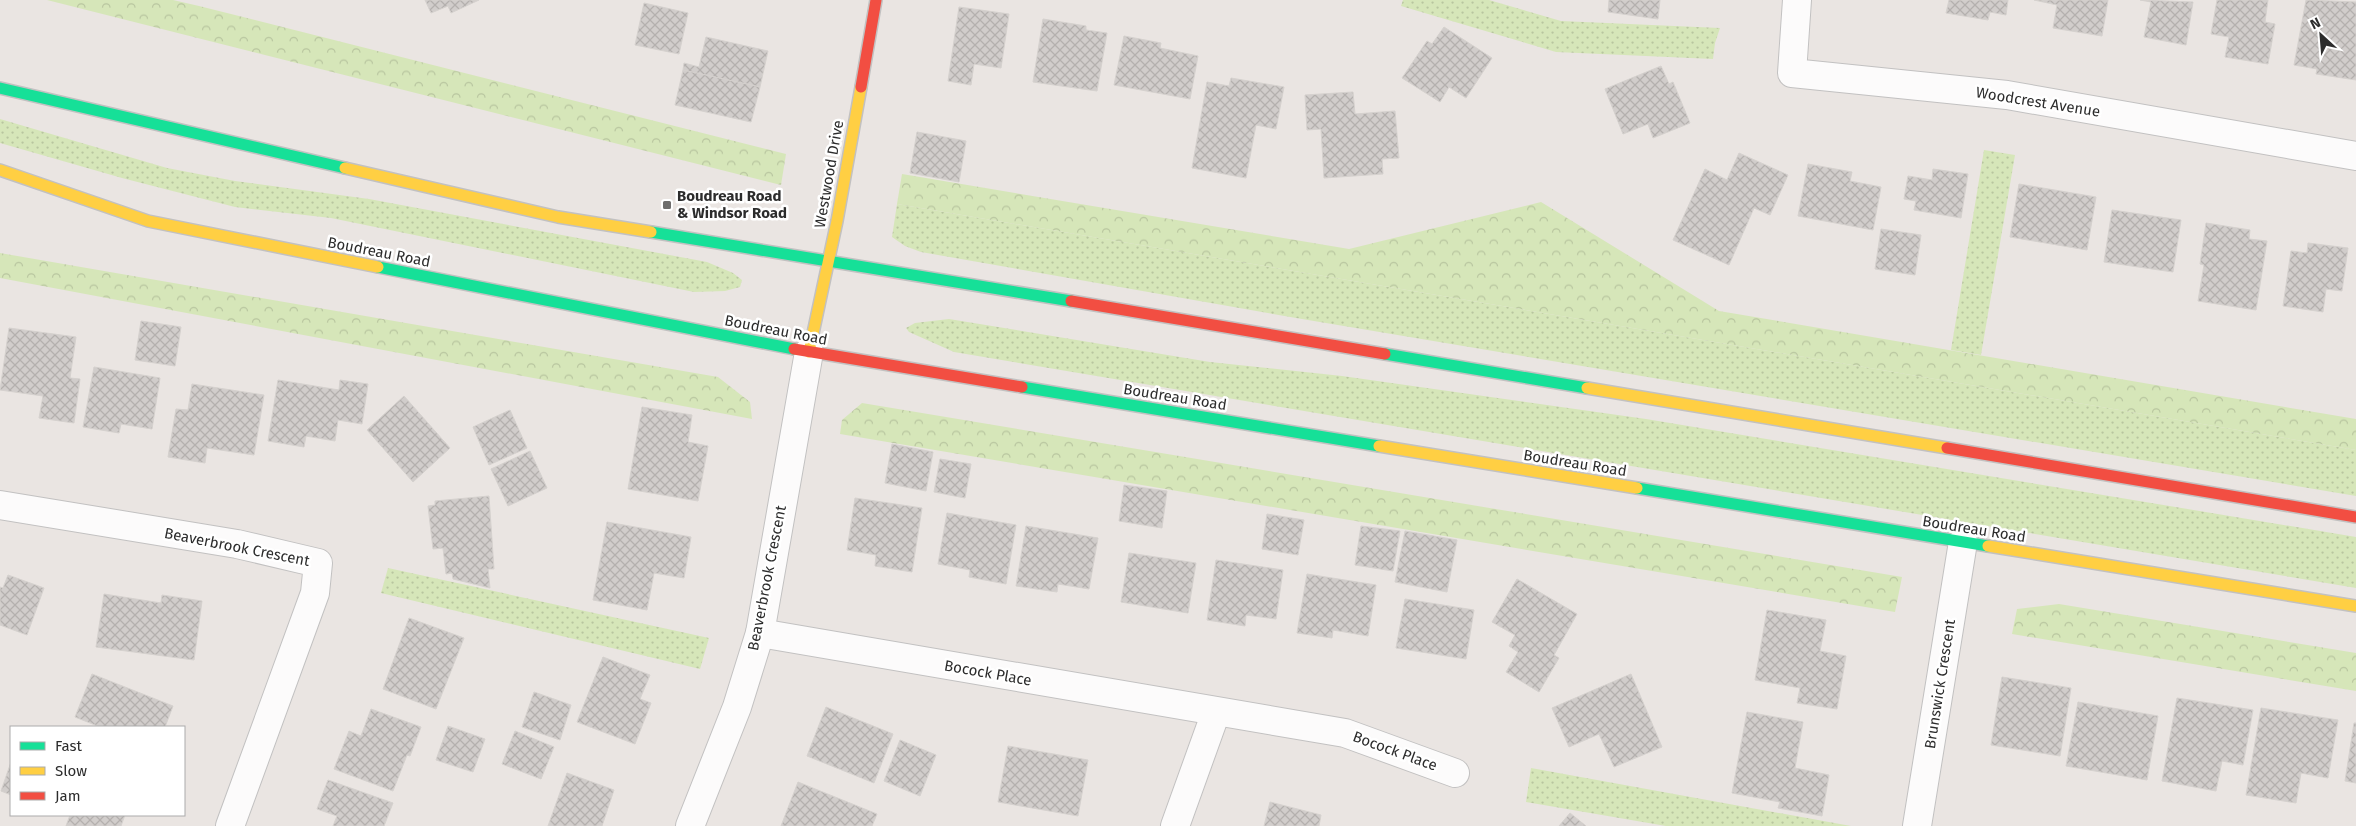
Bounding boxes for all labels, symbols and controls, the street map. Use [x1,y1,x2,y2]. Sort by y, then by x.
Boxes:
north arrow [2296,10,2346,60]
text: N [2308,14,2323,33]
street label: Woodcrest Avenue [1975,83,2101,121]
street label: Westwood Drive [811,119,847,229]
place label: Boudreau Road & Windsor Road [677,187,787,222]
marker: Boudreau Road & Windsor Road [661,199,673,211]
street label: Boudreau Road [326,233,432,271]
street label: Boudreau Road [723,311,829,349]
street label: Boudreau Road [1122,380,1228,414]
street label: Boudreau Road [1522,446,1628,480]
street label: Beaverbrook Crescent [744,503,790,652]
street label: Boudreau Road [1921,512,2027,546]
street label: Beaverbrook Crescent [163,524,312,570]
street label: Brunswick Crescent [1921,617,1959,750]
street label: Bocock Place [943,656,1033,690]
legend [10,726,185,816]
street label: Bocock Place [1350,727,1440,775]
text: Fast [55,737,82,755]
text: Slow [55,762,87,780]
text: Jam [55,787,81,805]

